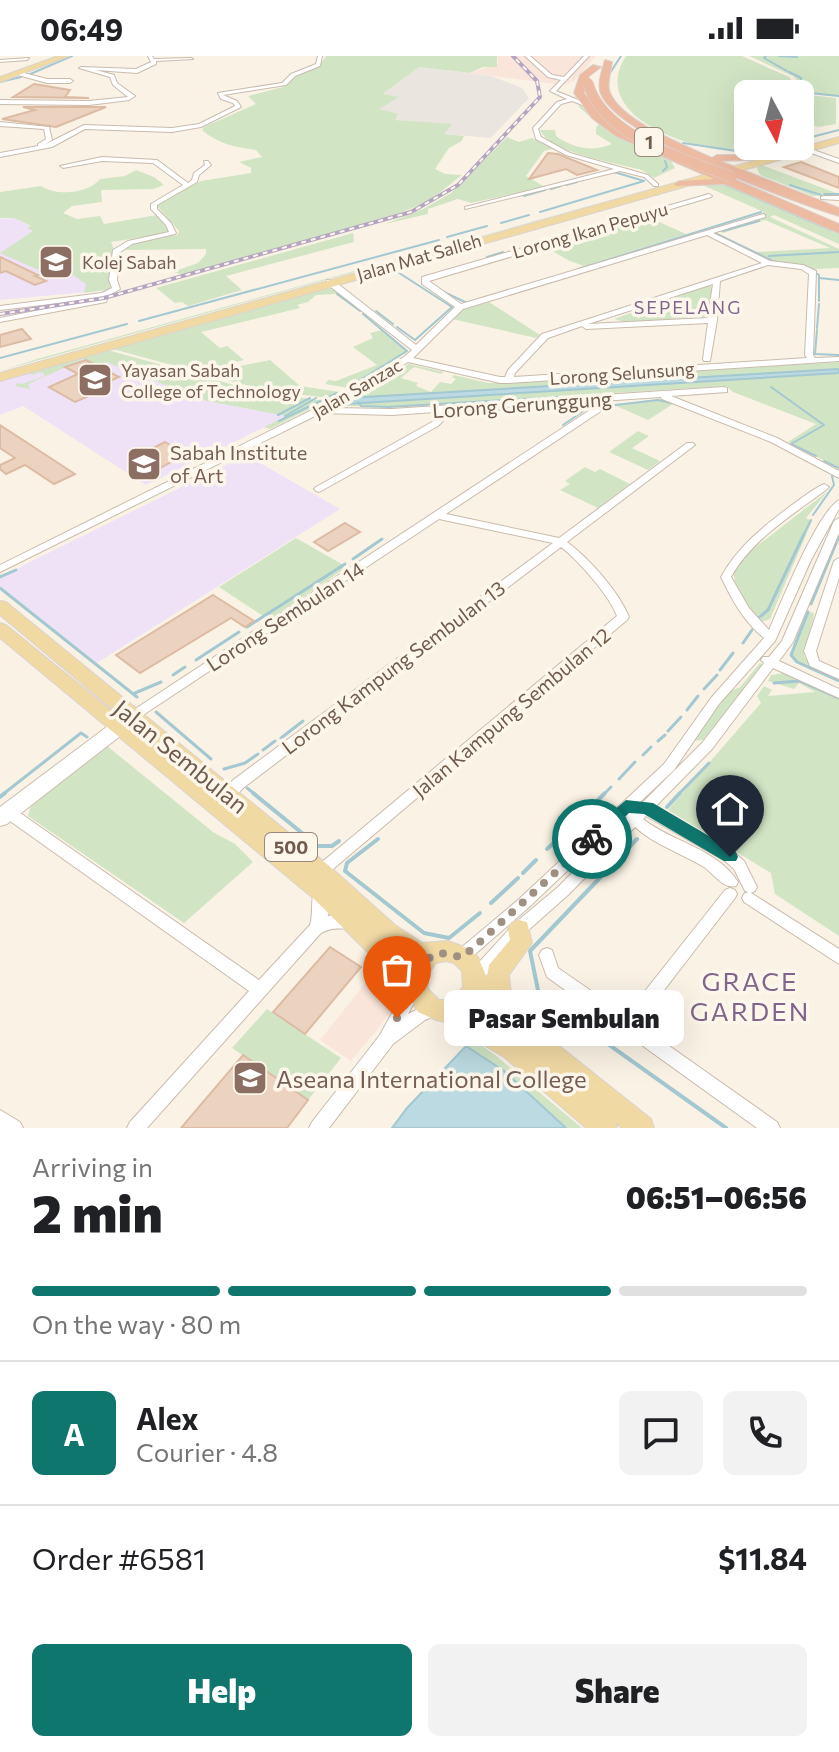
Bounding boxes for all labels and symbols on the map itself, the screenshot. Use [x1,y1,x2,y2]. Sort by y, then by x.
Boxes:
north arrow [734,80,814,160]
road number: 1 [635,128,663,156]
street label: Lorong Ikan Pepuyu [510,197,670,263]
street label: Jalan Mat Salleh [354,229,484,285]
school or university icon: Kolej Sabah [37,243,75,281]
place label: Kolej Sabah [82,251,177,273]
district label: SEPELANG [634,296,742,318]
street label: Jalan Sanzac [308,353,406,423]
street label: Lorong Selunsung [549,357,696,389]
place label: Yayasan Sabah College of Technology [121,359,301,402]
school or university icon: Yayasan Sabah College of Technology [76,361,114,399]
street label: Lorong Gerunggung [431,386,613,422]
place label: Sabah Institute of Art [170,440,307,487]
school or university icon: Sabah Institute of Art [125,445,163,483]
street label: Lorong Sembulan 14 [202,556,368,676]
street label: Lorong Kampung Sembulan 13 [277,575,509,759]
street label: Jalan Kampung Sembulan 12 [407,622,615,802]
street label: Jalan Sembulan [108,693,254,819]
pin [696,775,764,857]
courier [552,799,632,879]
road number: 500 [265,833,317,861]
pin [363,936,431,1018]
district label: GRACE GARDEN [690,965,810,1026]
callout: Pasar Sembulan [445,990,685,1046]
school or university icon: Aseana International College [231,1059,269,1097]
place label: Aseana International College [276,1064,587,1093]

